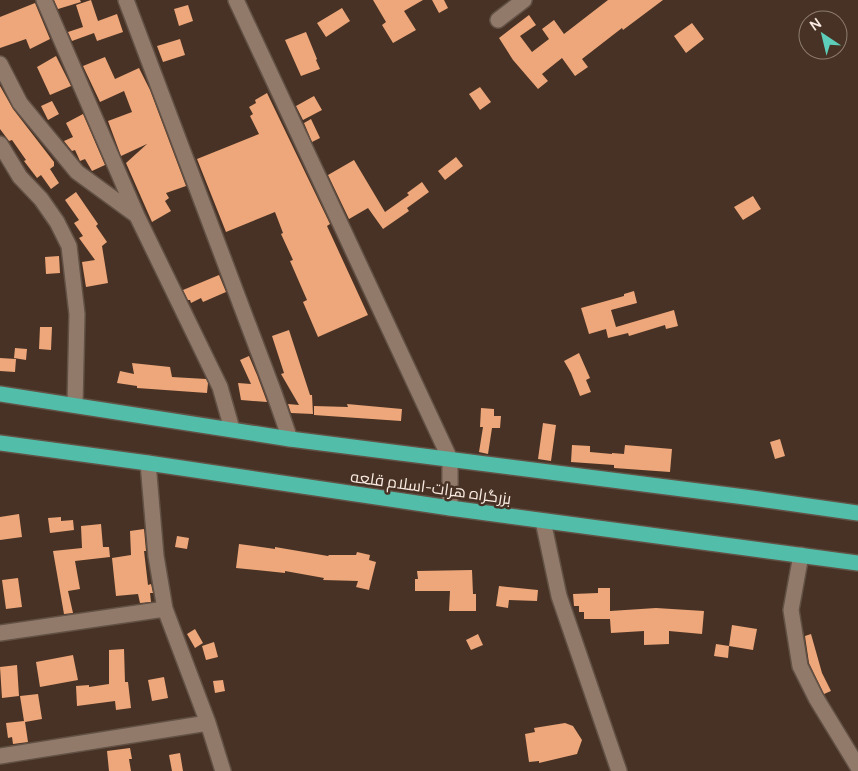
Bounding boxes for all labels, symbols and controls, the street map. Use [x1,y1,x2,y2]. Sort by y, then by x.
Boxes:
north arrow [798,10,848,60]
text: N [806,13,825,35]
street label: بزرگراه هرات-اسلام قلعه [349,465,513,510]

